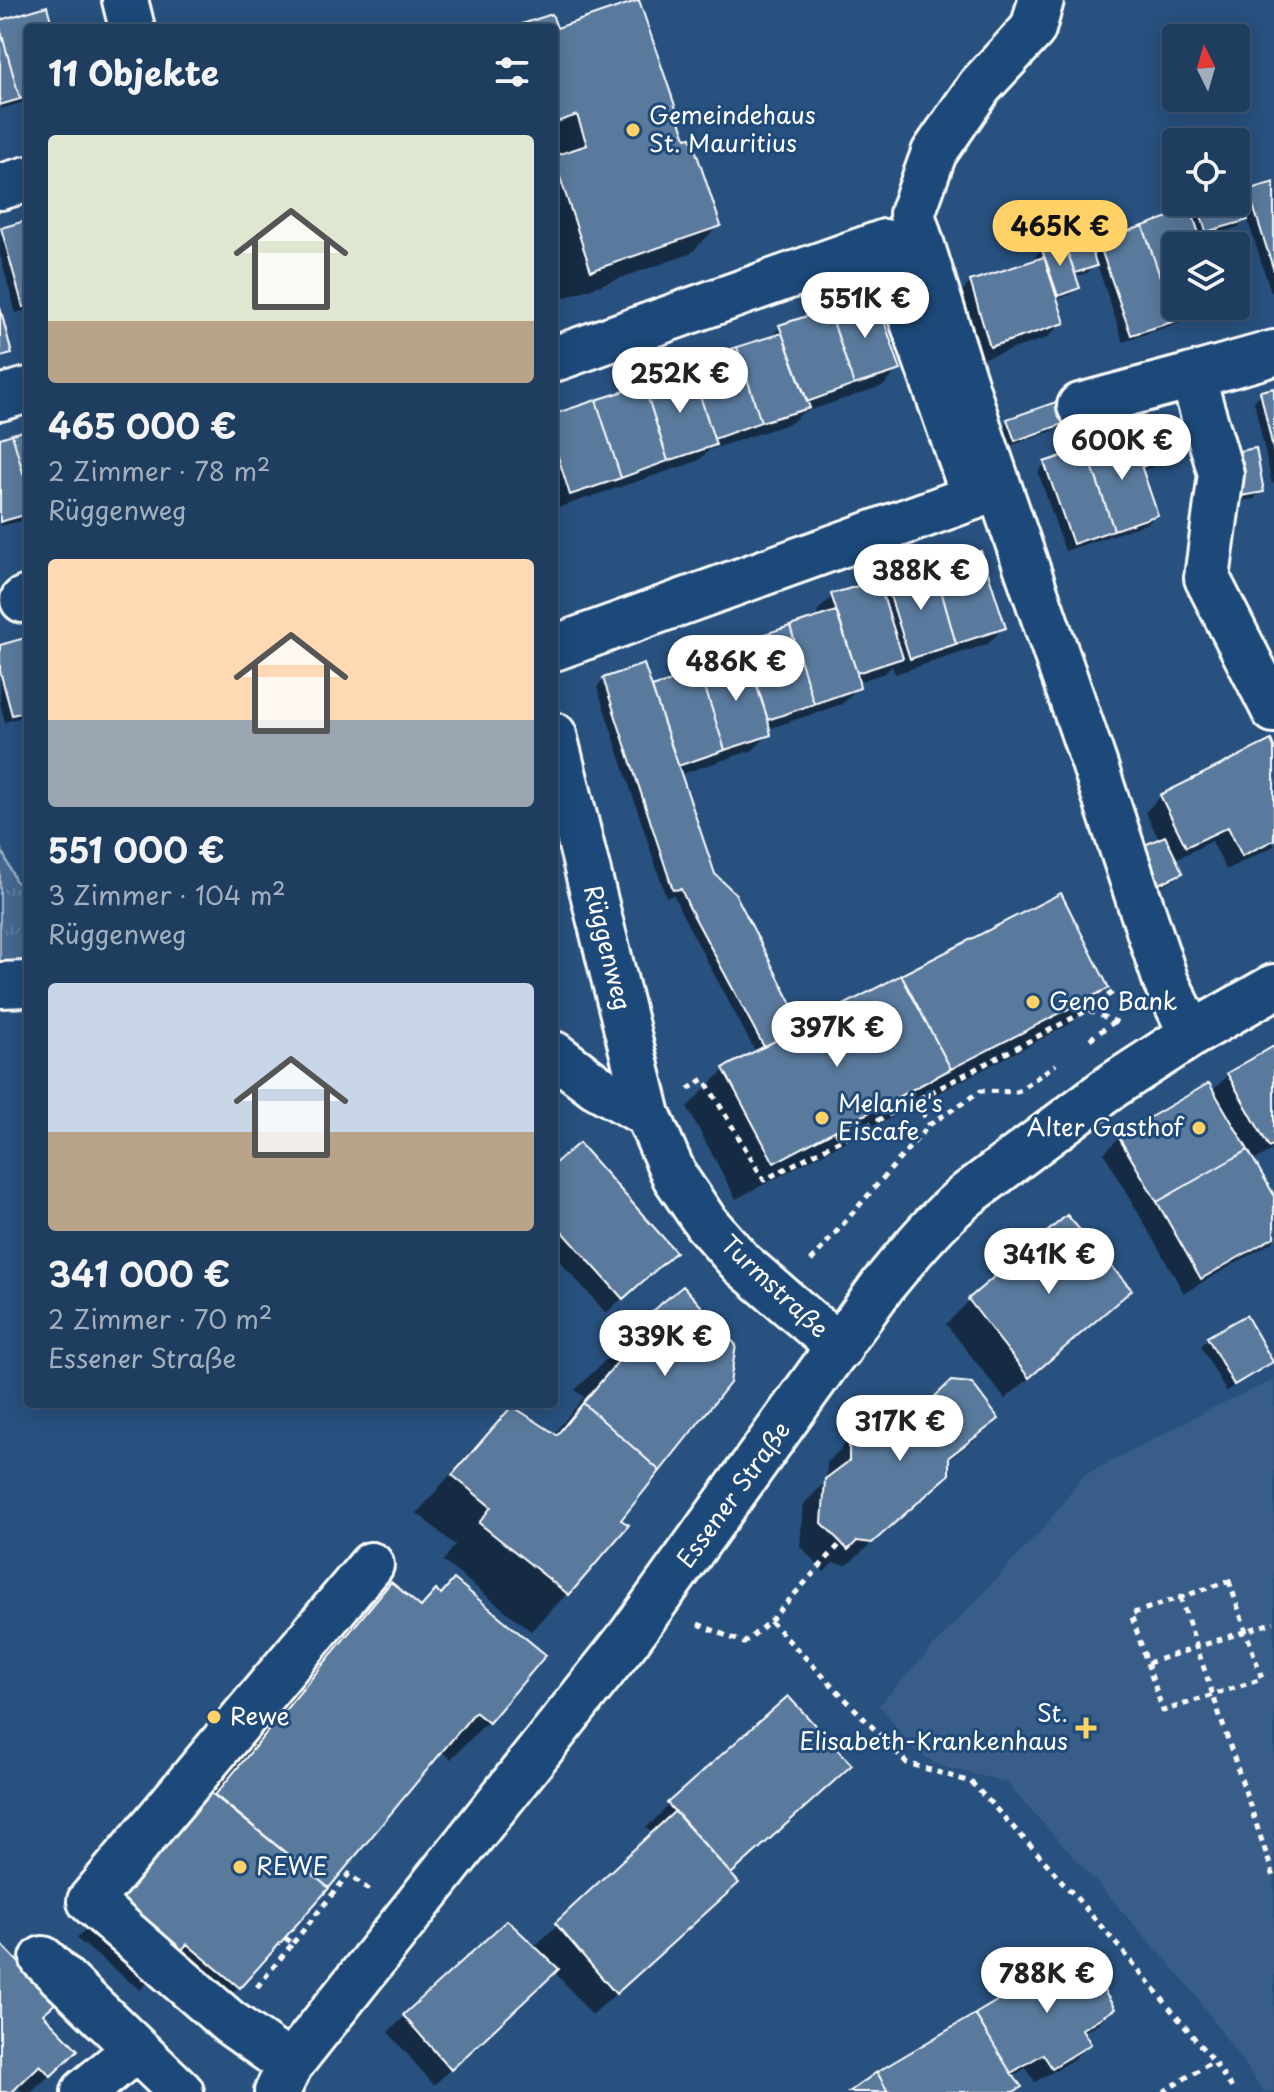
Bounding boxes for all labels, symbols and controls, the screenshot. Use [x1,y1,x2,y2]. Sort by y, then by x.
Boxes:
north arrow [1162,24,1250,112]
map controls [1162,24,1250,320]
text: 11 Objekte [48,46,219,98]
icon: filters [490,50,534,94]
place label: Gemeindehaus St. Mauritius [649,96,816,160]
marker: Gemeindehaus St. Mauritius [624,121,642,139]
button: locate [1162,128,1250,216]
icon: home [219,187,363,331]
pin: 465K € [995,200,1125,268]
text: 465K € [1011,206,1109,245]
button: layers [1162,232,1250,320]
pin: 551K € [800,272,930,340]
text: 551K € [819,278,911,317]
pin: 252K € [615,347,745,415]
text: 252K € [630,353,730,392]
text: 465 000 € [48,399,237,451]
pin: 600K € [1057,414,1187,482]
text: 600K € [1071,420,1173,459]
text: 2 Zimmer · 78 m² [48,451,270,490]
text: Rüggenweg [48,490,187,529]
pin: 388K € [856,544,986,612]
text: 388K € [872,550,970,589]
icon: home [219,611,363,755]
pin: 486K € [671,635,801,703]
text: 486K € [685,641,787,680]
text: 551 000 € [48,823,225,875]
text: 3 Zimmer · 104 m² [48,875,286,914]
street label: Rüggenweg [576,881,642,1014]
text: Rüggenweg [48,914,187,953]
place label: Geno Bank [1049,982,1177,1018]
marker: Geno Bank [1024,993,1042,1011]
pin: 397K € [772,1001,902,1069]
text: 397K € [789,1007,885,1046]
icon: home [219,1035,363,1179]
place label: Melanie's Eiscafe [838,1084,943,1148]
place label: Alter Gasthof [1027,1108,1185,1144]
marker: Melanie's Eiscafe [813,1109,831,1127]
marker: Alter Gasthof [1190,1119,1208,1137]
street label: Turmstraße [713,1226,838,1345]
pin: 341K € [984,1228,1114,1296]
text: 341K € [1002,1234,1096,1273]
text: 341 000 € [48,1247,230,1299]
text: 2 Zimmer · 70 m² [48,1299,272,1338]
pin: 339K € [600,1310,730,1378]
text: 339K € [617,1316,713,1355]
text: Essener Straße [48,1338,236,1377]
pin: 317K € [835,1395,965,1463]
text: 317K € [854,1401,946,1440]
street label: Essener Straße [667,1413,798,1575]
place label: St. Elisabeth-Krankenhaus [799,1694,1068,1758]
place label: Rewe [230,1697,289,1733]
marker: Rewe [205,1708,223,1726]
marker: St. Elisabeth-Krankenhaus [1075,1717,1097,1739]
place label: REWE [256,1847,328,1883]
marker: REWE [231,1858,249,1876]
pin: 788K € [982,1947,1112,2015]
text: 788K € [999,1953,1095,1992]

